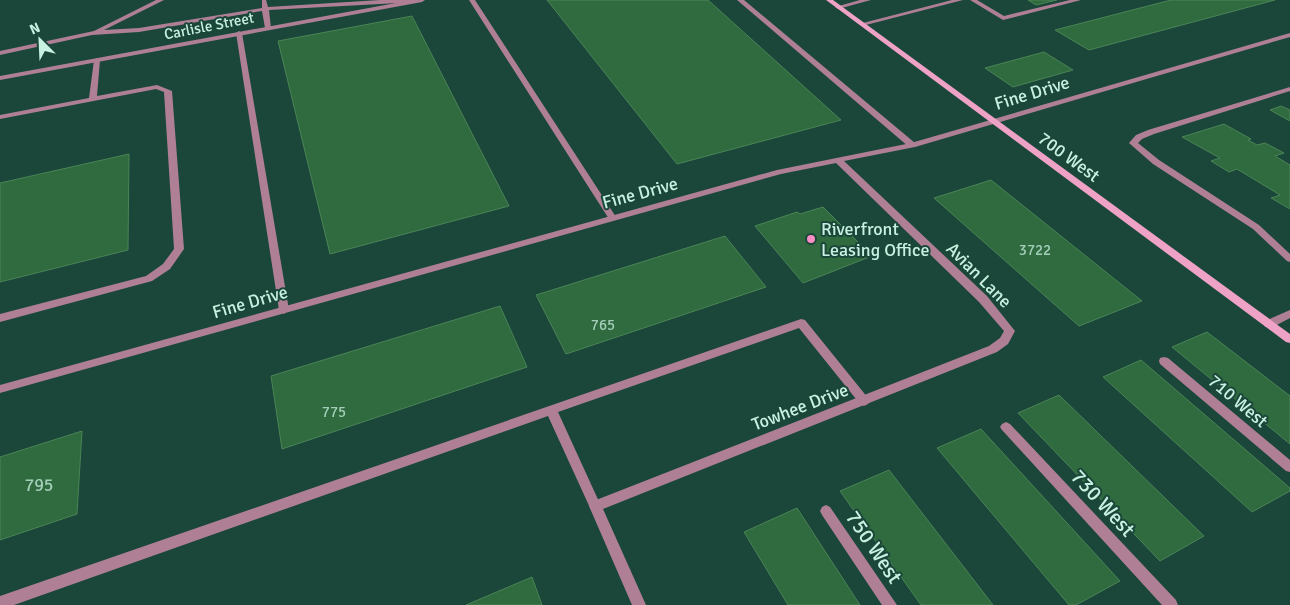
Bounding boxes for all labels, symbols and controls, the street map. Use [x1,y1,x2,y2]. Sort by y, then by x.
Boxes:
street label: Carlisle Street [163,8,255,44]
north arrow [15,15,65,65]
text: N [27,19,43,38]
street label: Fine Drive [992,71,1072,115]
street label: 700 West [1034,127,1104,187]
street label: Fine Drive [600,172,680,214]
place label: Riverfront Leasing Office [821,218,929,261]
marker: Riverfront Leasing Office [805,233,817,245]
street label: Avian Lane [942,238,1016,312]
house number: 3722 [1019,241,1051,259]
street label: Fine Drive [210,281,290,323]
house number: 765 [591,316,615,334]
street label: 710 West [1204,370,1272,432]
street label: Towhee Drive [749,379,851,435]
house number: 775 [322,403,346,421]
street label: 730 West [1065,464,1141,542]
house number: 795 [24,474,54,496]
street label: 750 West [840,505,908,589]

